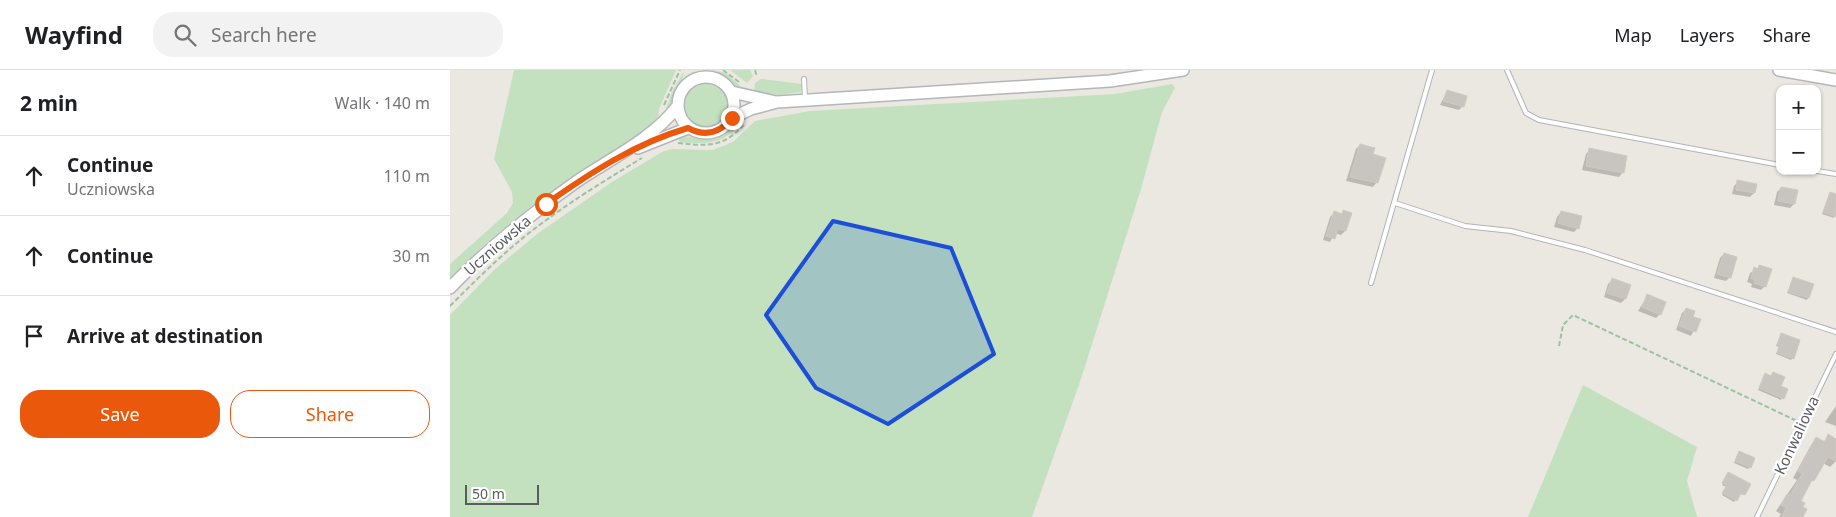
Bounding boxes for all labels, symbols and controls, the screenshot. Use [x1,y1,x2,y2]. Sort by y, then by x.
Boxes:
search box [153,12,503,57]
text: Wayfind [25,18,123,51]
icon: search [171,21,199,49]
text: Search here [211,22,317,48]
text: Map [1614,23,1652,47]
text: Layers [1680,23,1735,47]
text: Share [1763,23,1811,47]
map controls [1776,85,1821,175]
button: + [1776,85,1821,130]
text: 2 min [20,89,78,117]
text: Walk · 140 m [335,92,430,114]
route end [721,107,744,130]
button: − [1776,130,1821,175]
text: Continue [67,152,153,178]
icon: ahead [20,162,48,190]
text: 110 m [383,165,430,187]
text: Uczniowska [67,178,155,200]
route start [535,193,558,216]
street label: Uczniowska [459,210,535,280]
icon: ahead [20,242,48,270]
text: Continue [67,243,153,269]
text: 30 m [393,245,430,267]
icon: arrive [20,322,48,350]
text: Arrive at destination [67,323,263,349]
button: Save [20,390,220,438]
button: Share [230,390,430,438]
street label: Konwaliowa [1769,392,1823,478]
scale bar [465,482,539,505]
text: 50 m [472,484,505,503]

